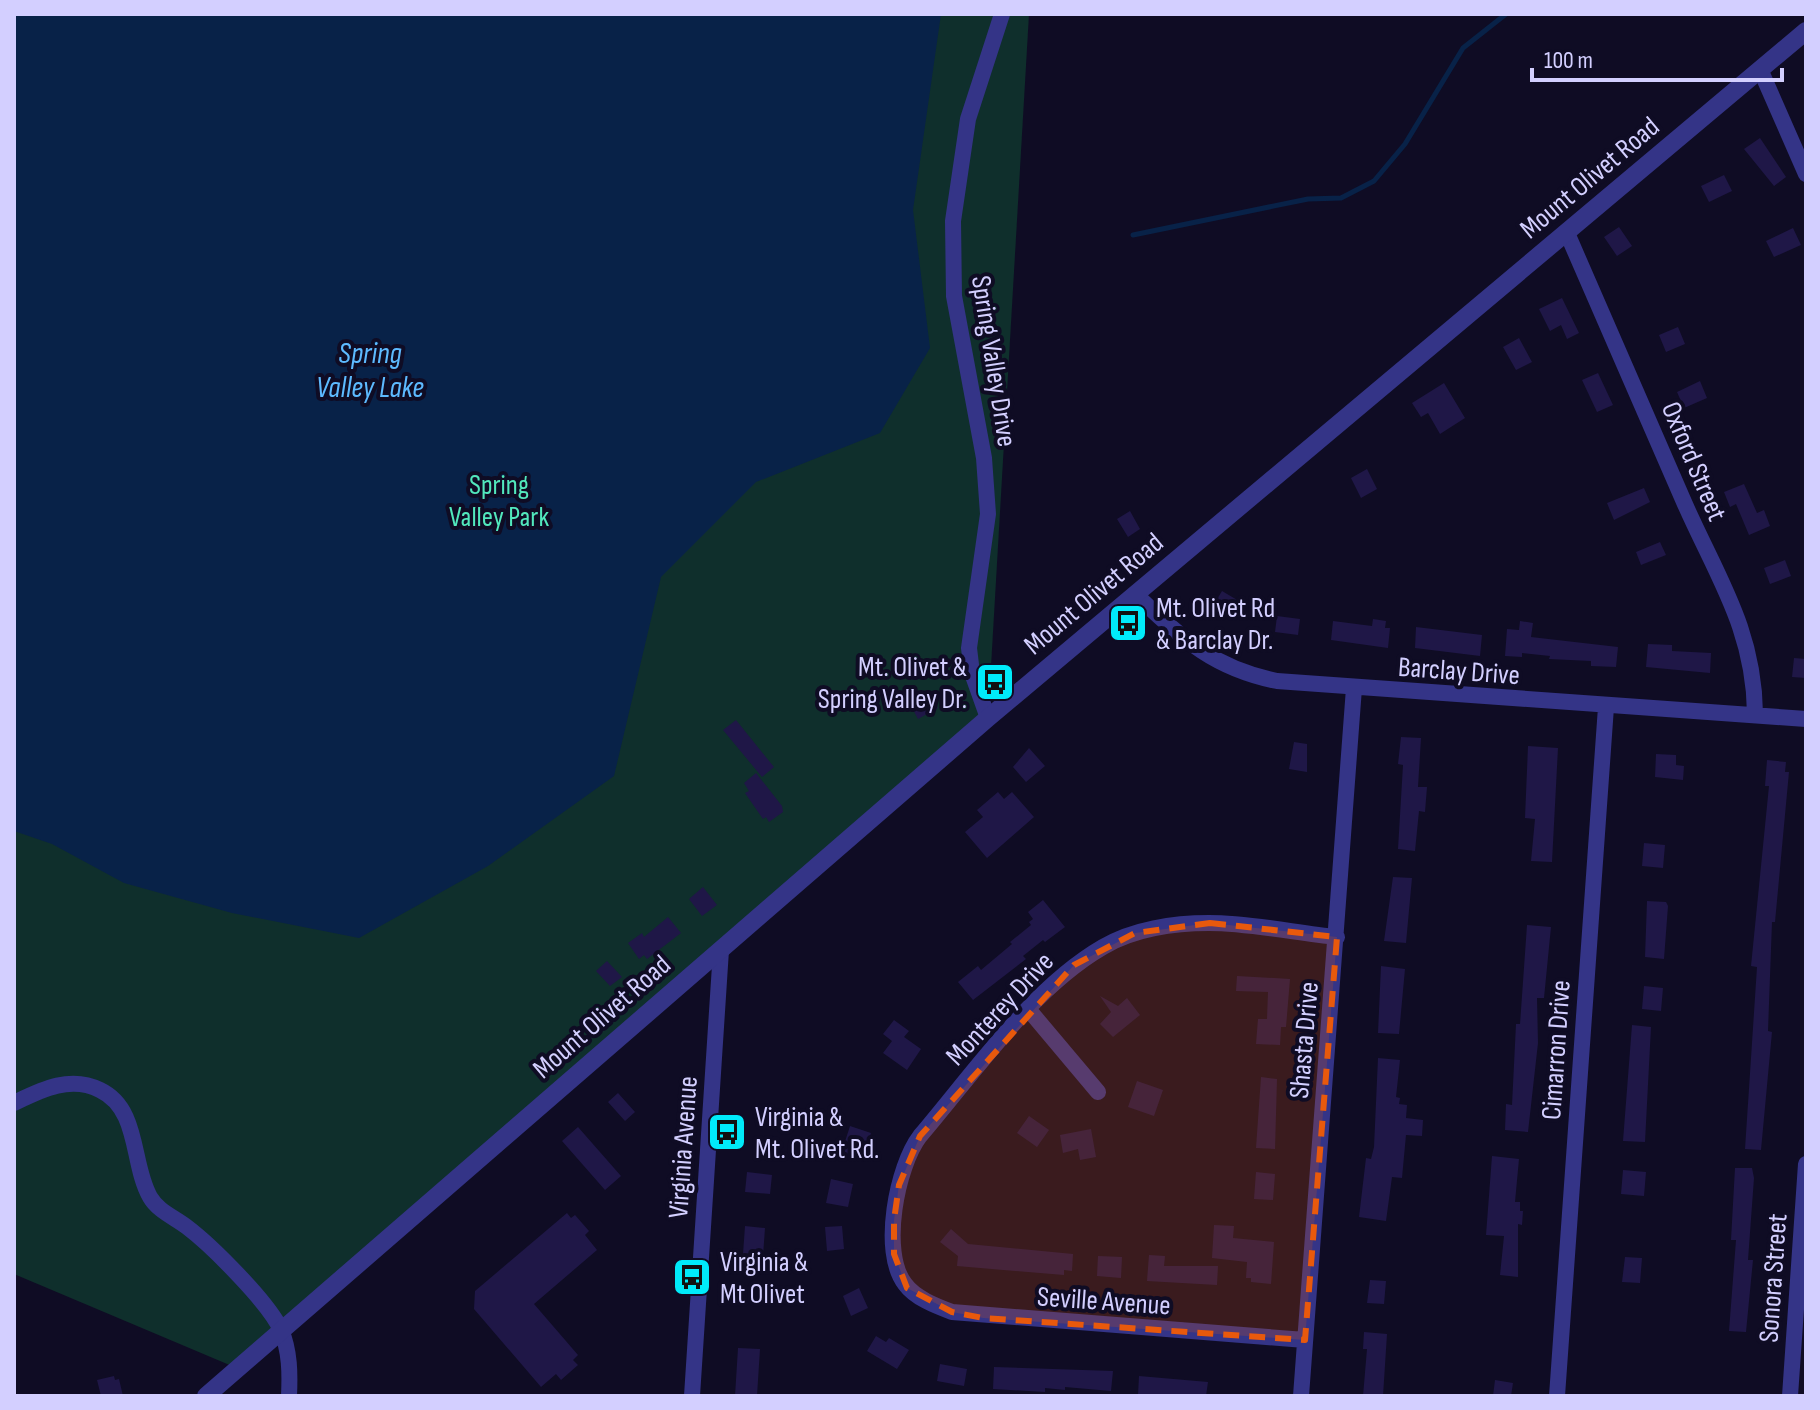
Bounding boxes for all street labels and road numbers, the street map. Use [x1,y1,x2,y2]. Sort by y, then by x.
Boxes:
street label: Mount Olivet Road [1514,110,1666,246]
street label: Spring Valley Drive [964,273,1023,449]
street label: Oxford Street [1654,397,1733,526]
street label: Mount Olivet Road [1018,526,1170,662]
street label: Barclay Drive [1397,651,1521,692]
street label: Monterey Drive [939,946,1061,1072]
street label: Mount Olivet Road [526,948,677,1086]
street label: Cimarron Drive [1535,979,1578,1121]
street label: Shasta Drive [1283,980,1326,1100]
street label: Virginia Avenue [662,1075,705,1219]
street label: Sonora Street [1753,1213,1794,1344]
street label: Seville Avenue [1036,1280,1172,1323]

